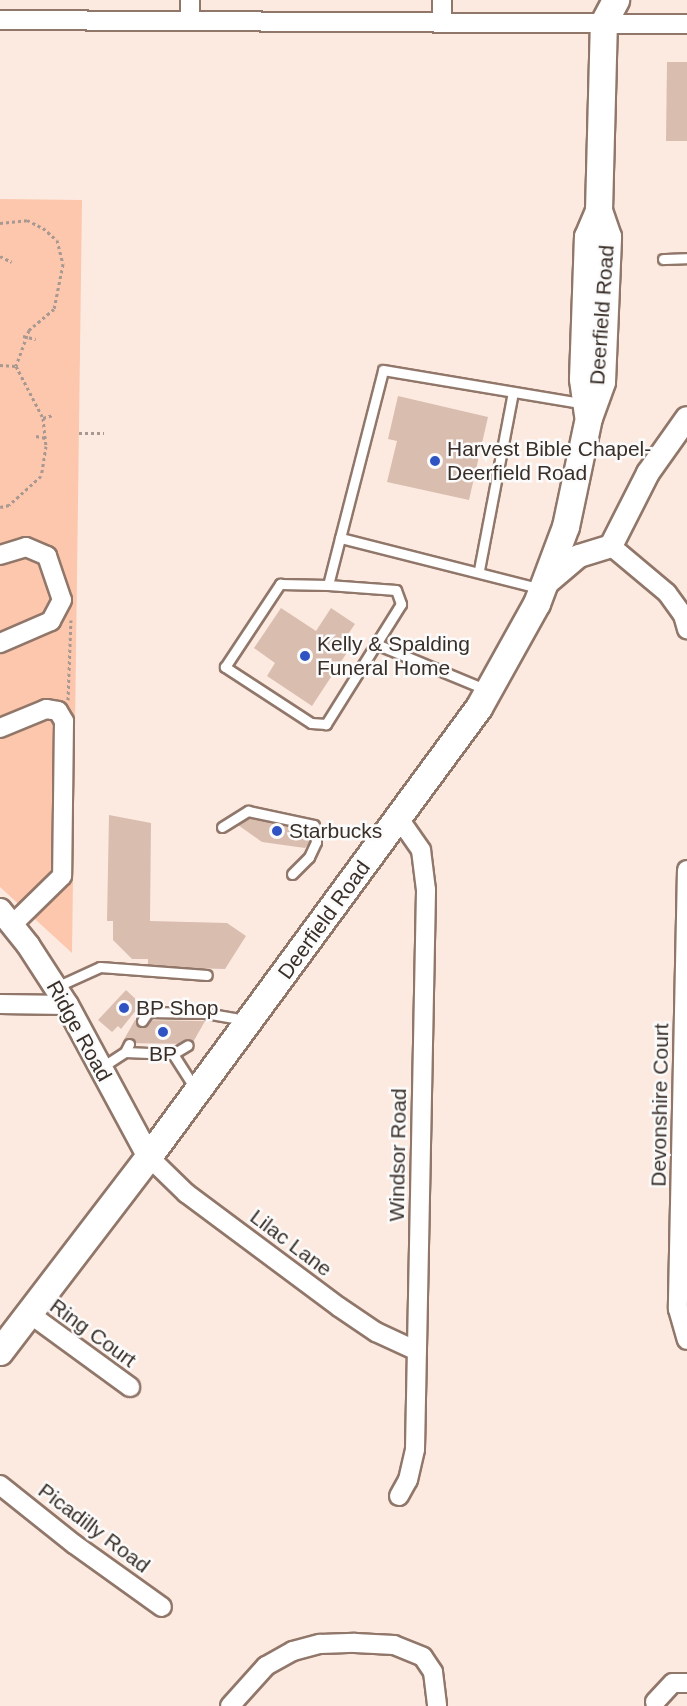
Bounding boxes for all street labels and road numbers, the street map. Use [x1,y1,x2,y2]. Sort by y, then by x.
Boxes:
street label: Deerfield Road [585,244,619,386]
street label: Deerfield Road [273,856,375,984]
street label: Ridge Road [41,976,117,1086]
street label: Devonshire Court [646,1023,674,1187]
street label: Windsor Road [384,1088,412,1222]
street label: Lilac Lane [245,1204,337,1282]
street label: Ring Court [45,1293,141,1373]
street label: Picadilly Road [33,1478,155,1578]

